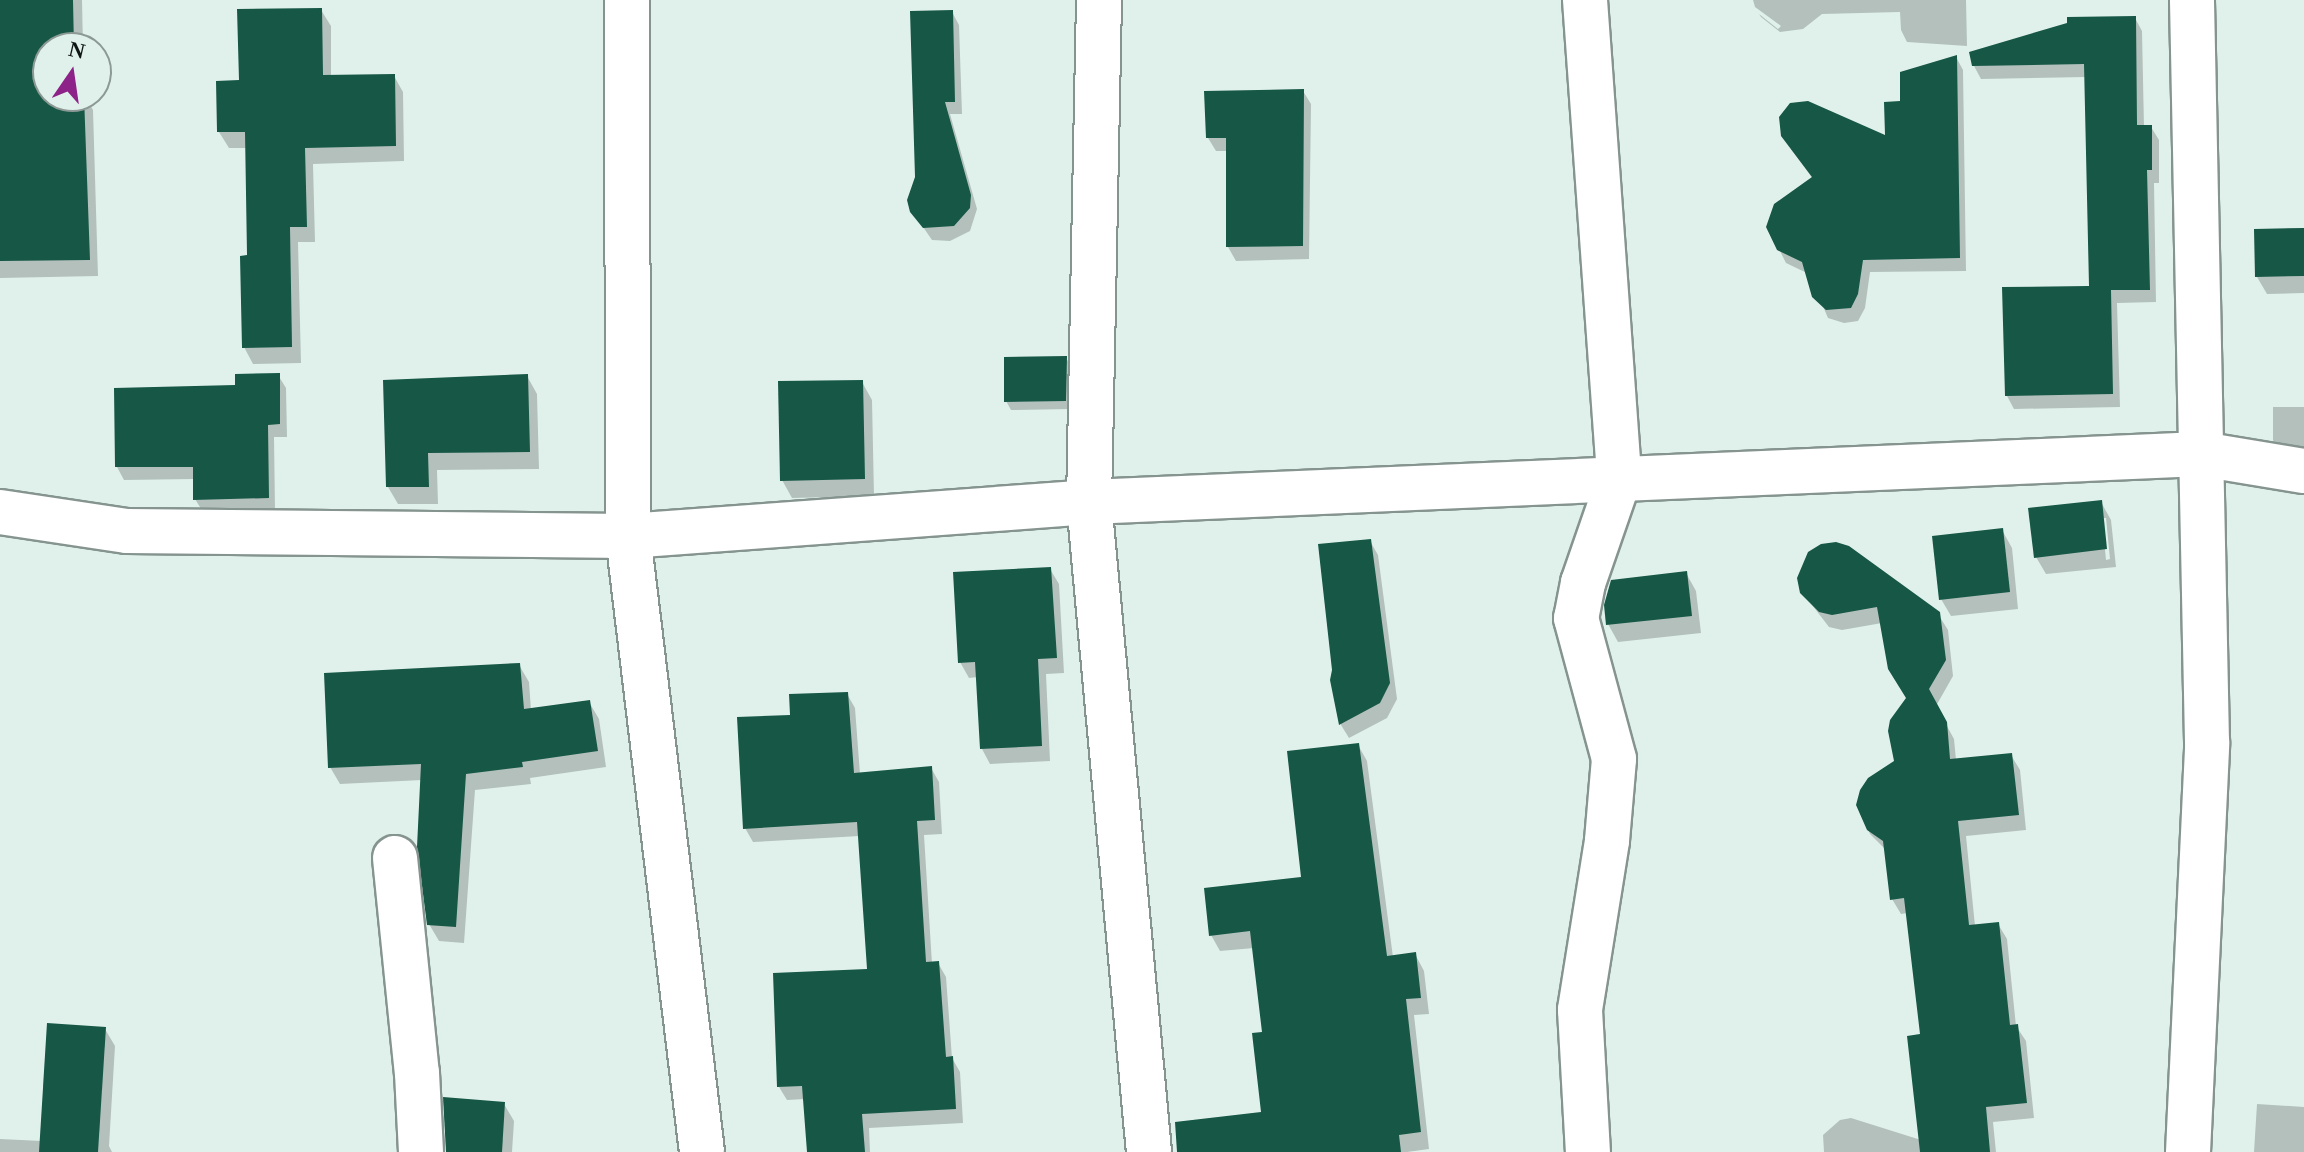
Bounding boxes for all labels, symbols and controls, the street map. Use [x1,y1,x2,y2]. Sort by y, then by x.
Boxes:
north arrow [32,32,112,112]
text: N [67,36,88,64]

